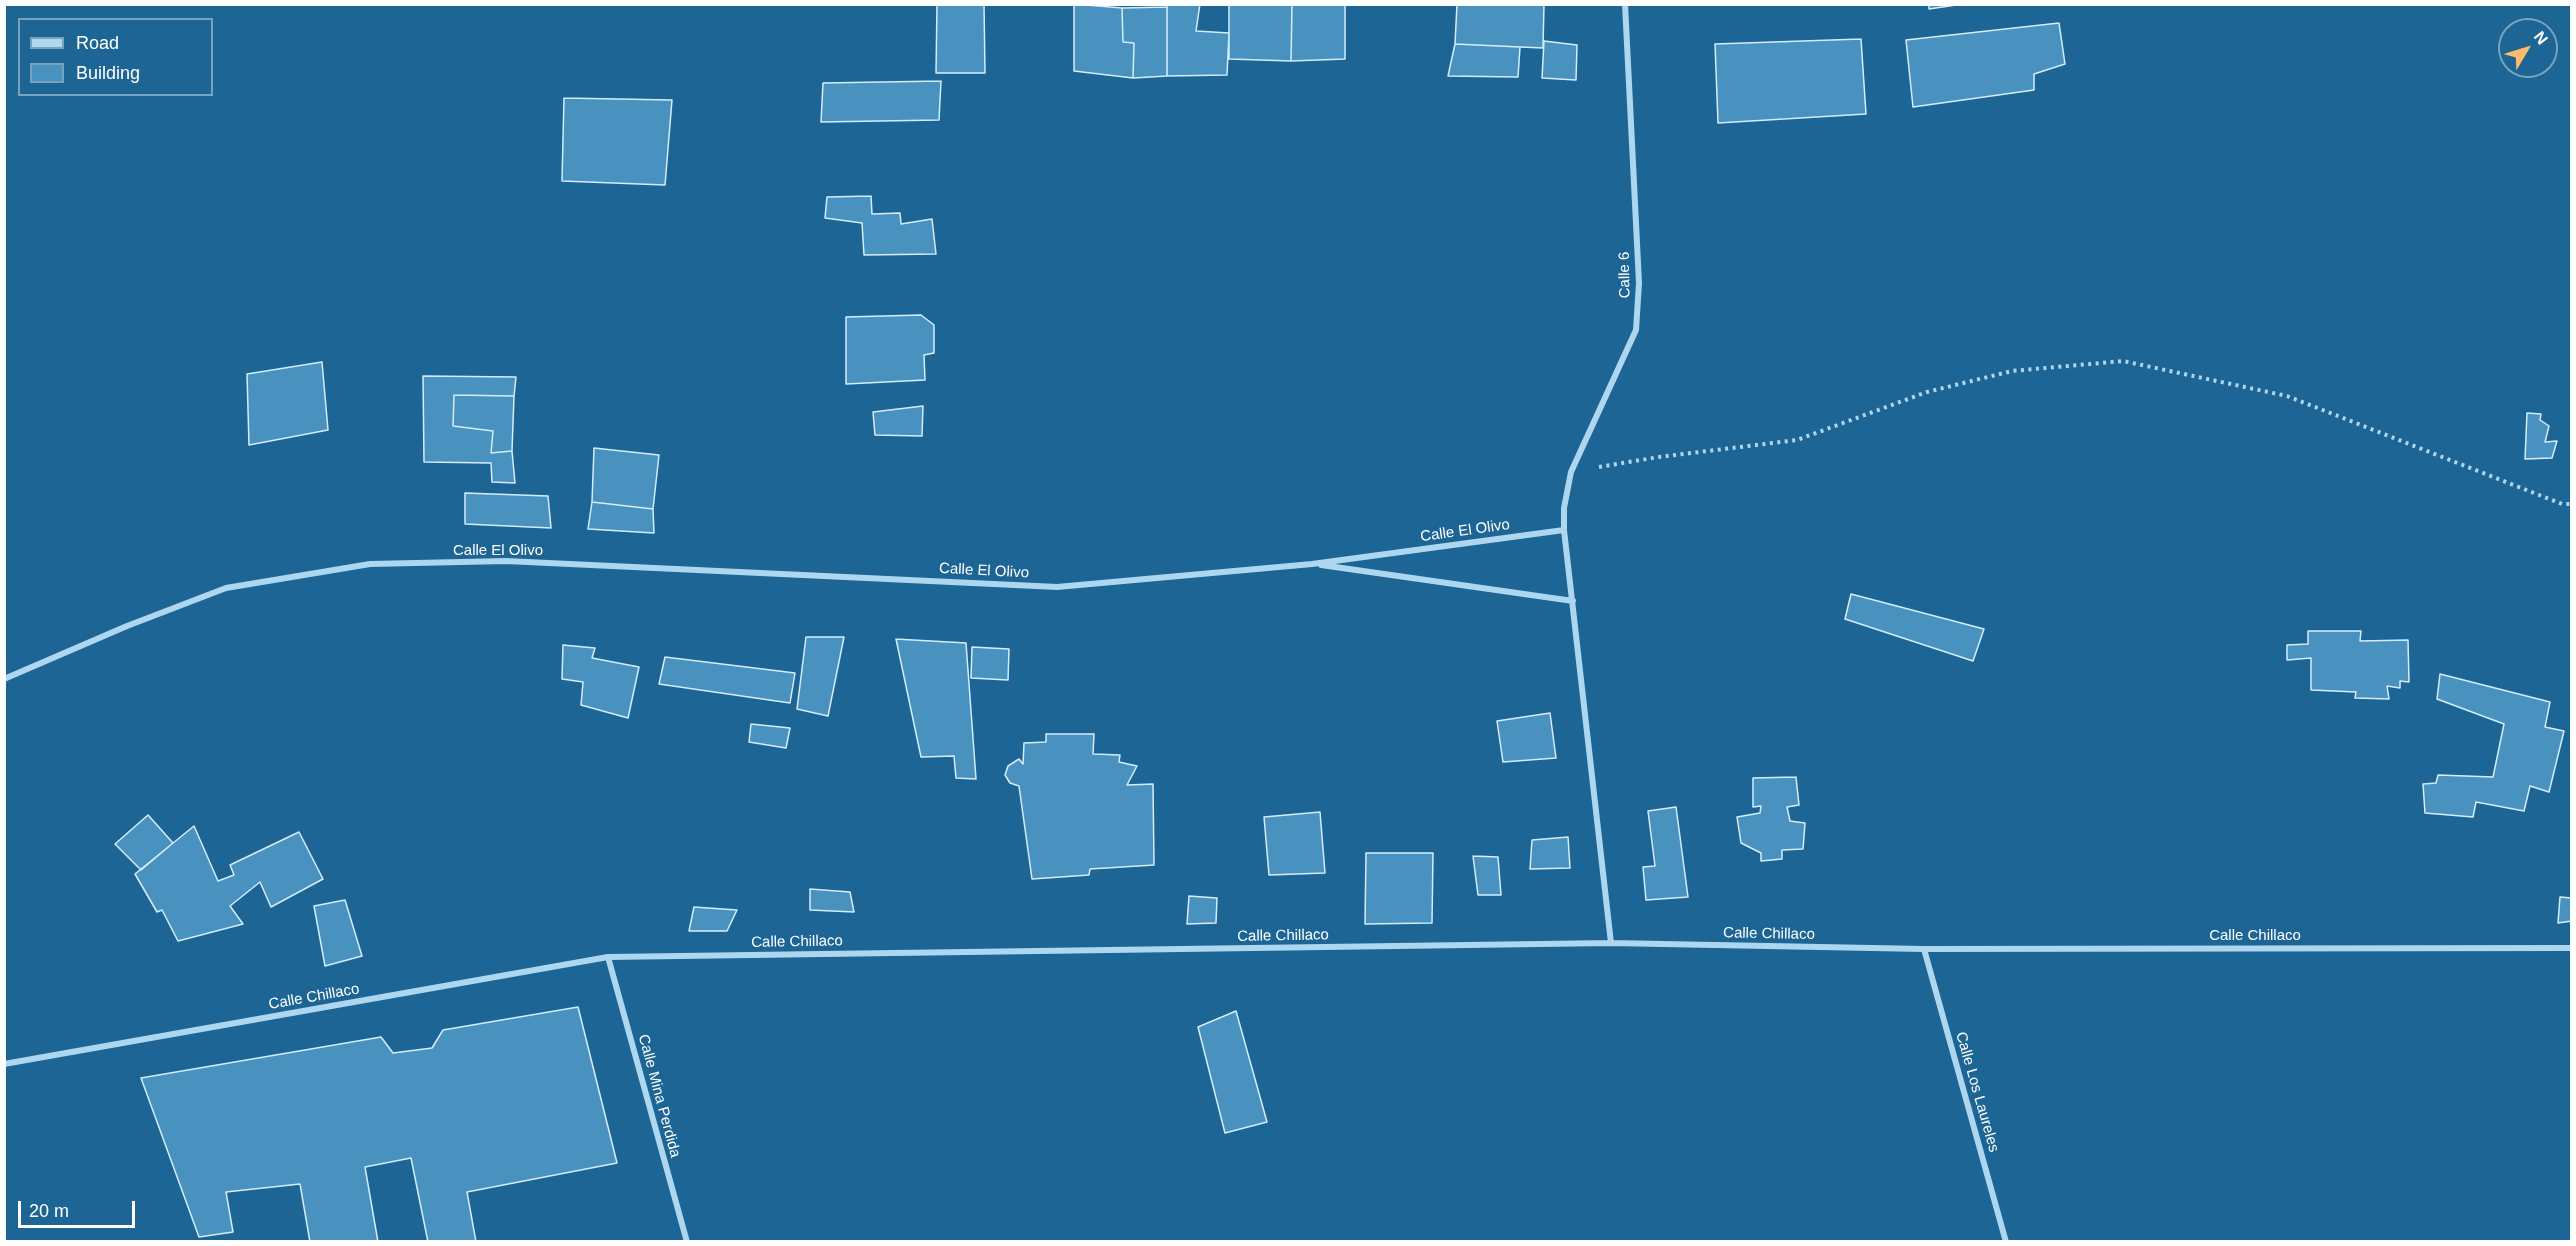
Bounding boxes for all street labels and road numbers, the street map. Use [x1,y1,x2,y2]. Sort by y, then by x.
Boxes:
street label: Calle 6 [1616,252,1634,298]
street label: Calle El Olivo [1419,516,1511,546]
street label: Calle El Olivo [453,542,543,560]
street label: Calle El Olivo [939,560,1029,582]
street label: Calle Chillaco [1723,924,1815,944]
street label: Calle Chillaco [1237,926,1329,946]
street label: Calle Chillaco [2209,927,2301,945]
street label: Calle Chillaco [751,932,843,952]
street label: Calle Chillaco [267,980,361,1014]
street label: Calle Los Laureles [1951,1030,2003,1154]
street label: Calle Mina Perdida [634,1032,684,1160]

